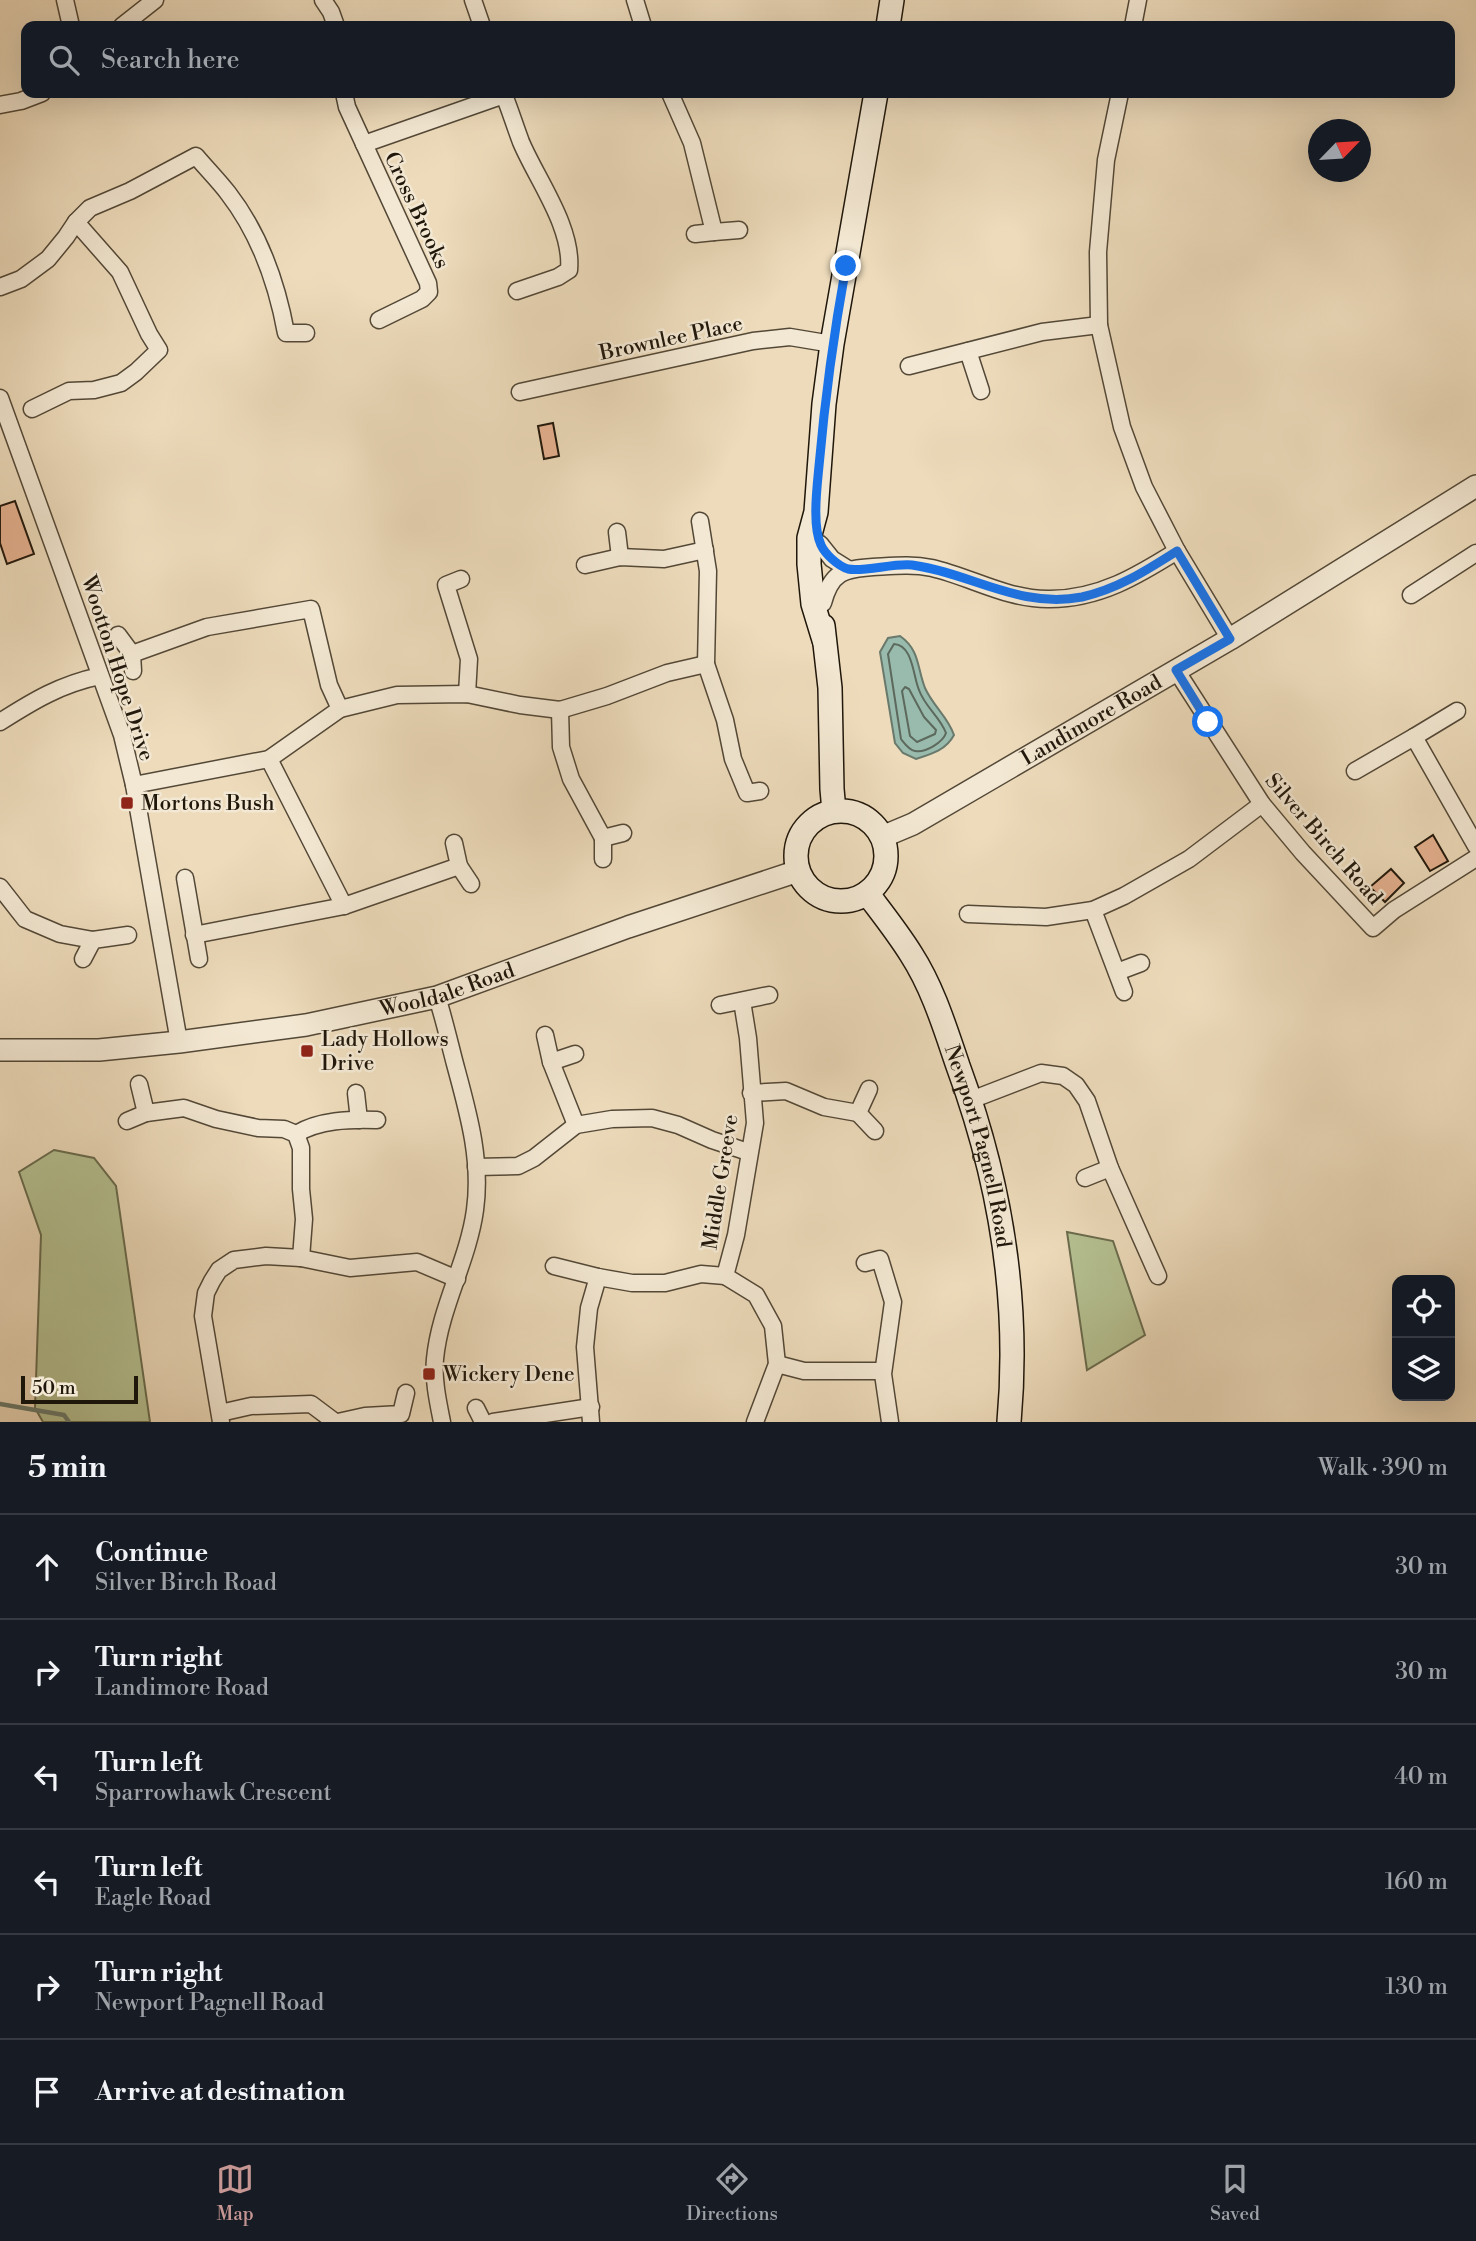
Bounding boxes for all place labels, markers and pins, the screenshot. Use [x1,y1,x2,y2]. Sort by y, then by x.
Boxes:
place label: Mortons Bush [141,791,275,817]
marker: Mortons Bush [119,795,135,811]
place label: Lady Hollows Drive [321,1027,449,1077]
marker: Lady Hollows Drive [299,1043,315,1059]
place label: Wickery Dene [442,1362,575,1388]
marker: Wickery Dene [421,1366,437,1382]

